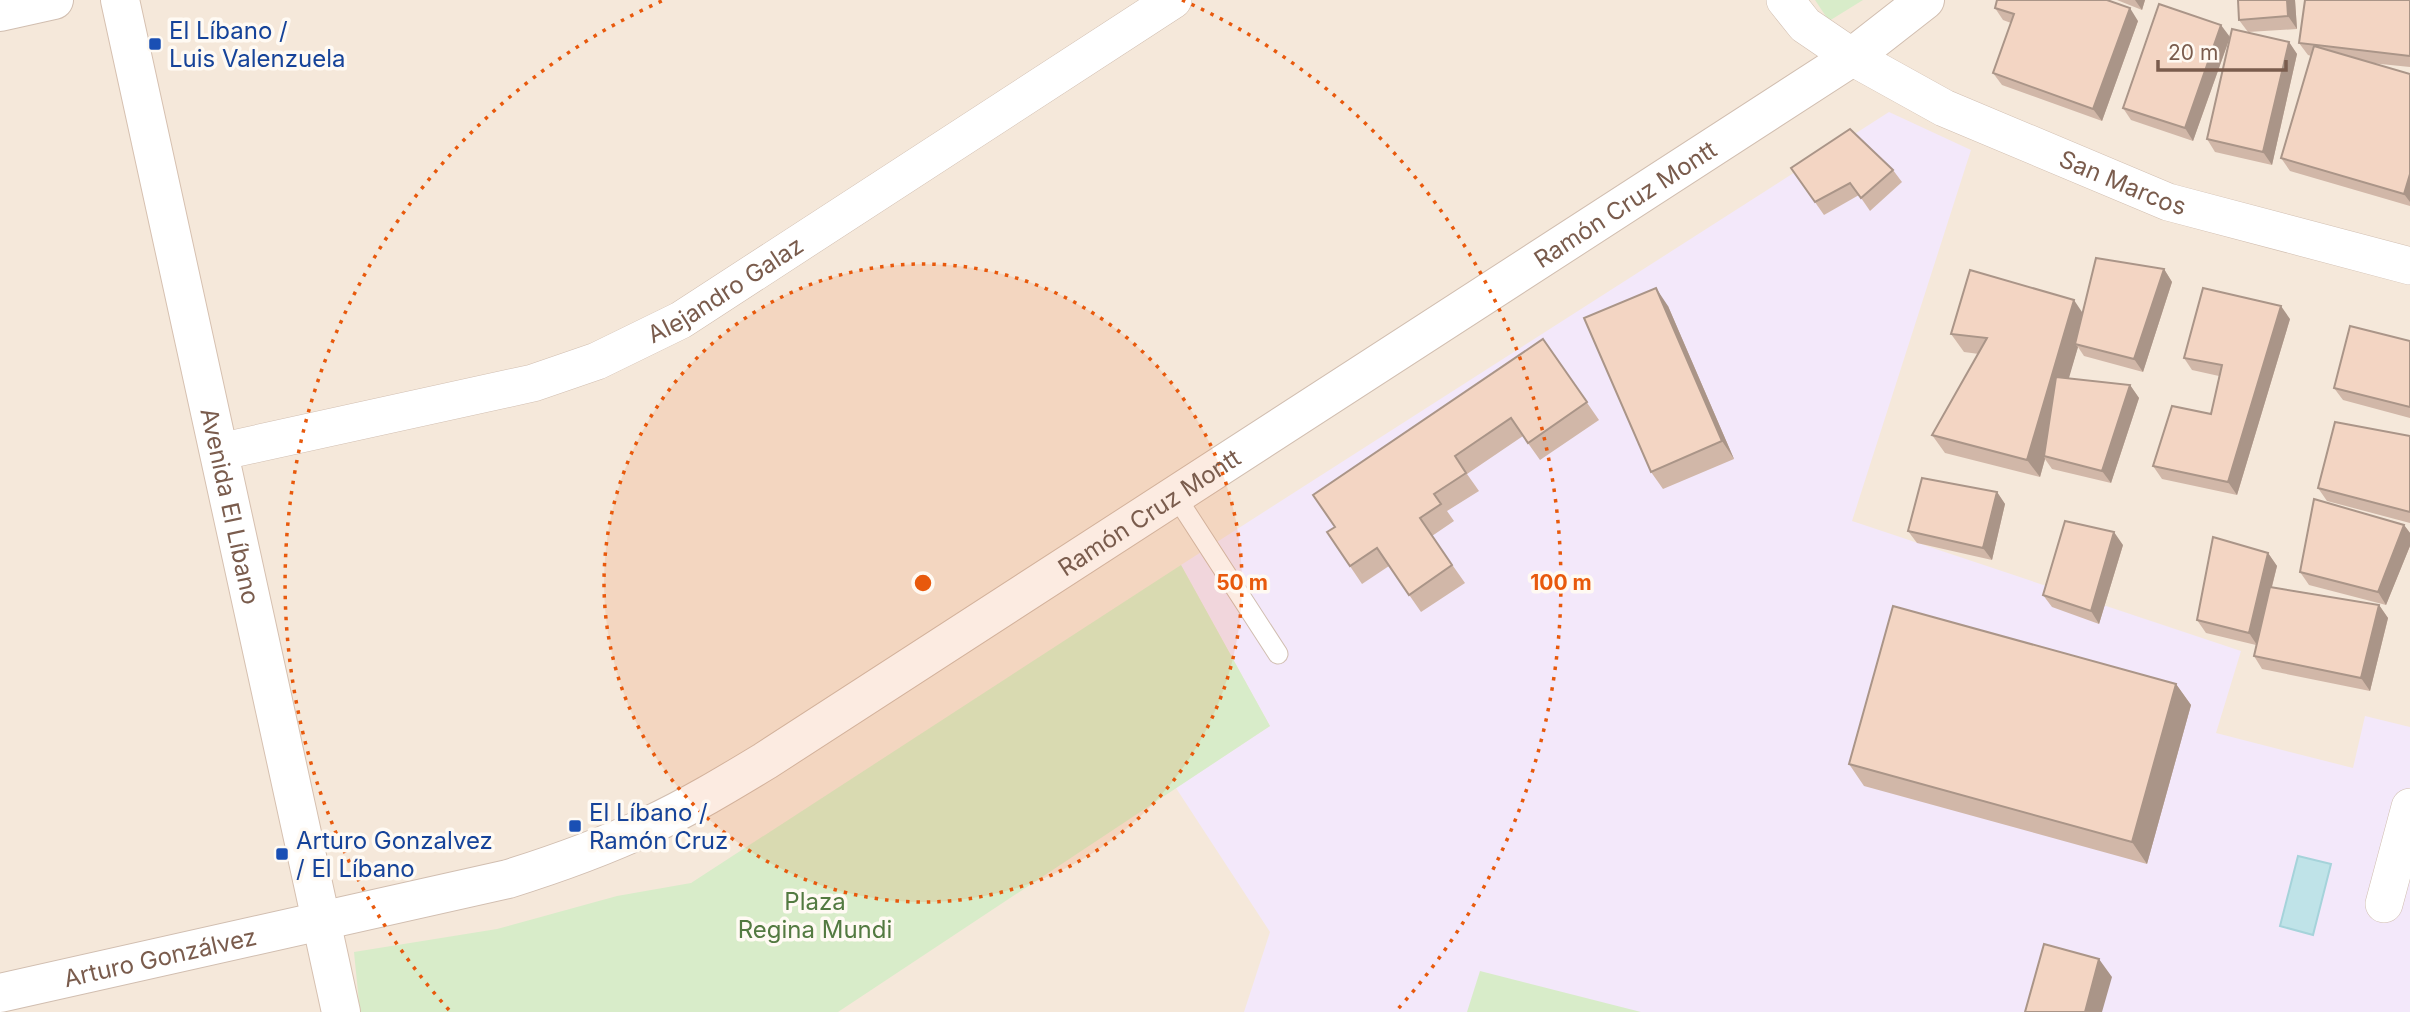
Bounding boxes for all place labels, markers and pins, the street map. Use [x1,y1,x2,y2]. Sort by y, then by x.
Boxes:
place label: El Líbano / Luis Valenzuela [169,16,346,73]
marker: El Líbano / Luis Valenzuela [147,36,163,52]
centre of rings [911,571,935,595]
place label: El Líbano / Ramón Cruz [589,798,728,855]
marker: El Líbano / Ramón Cruz [567,818,583,834]
place label: Arturo Gonzalvez / El Líbano [296,826,493,883]
marker: Arturo Gonzalvez / El Líbano [274,846,290,862]

